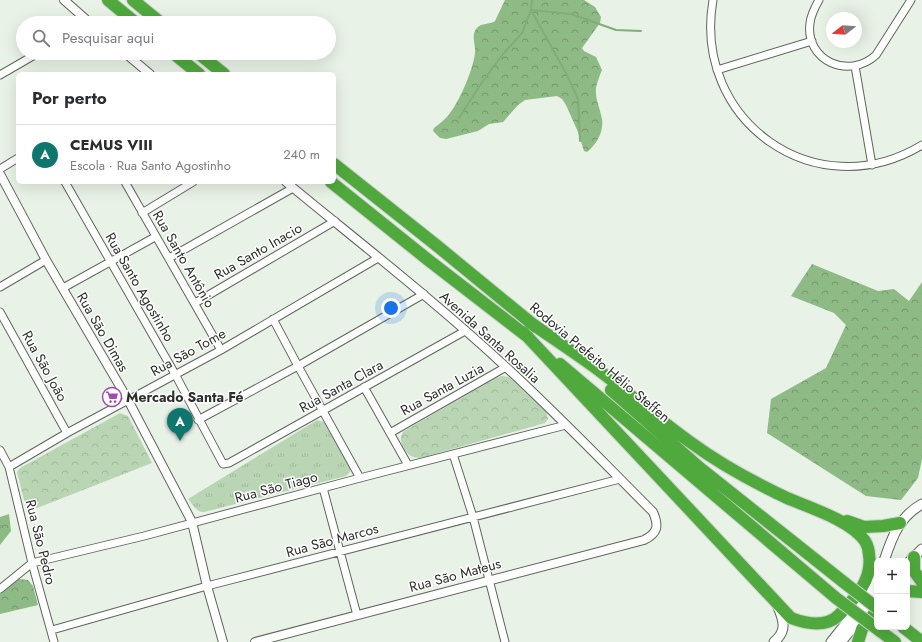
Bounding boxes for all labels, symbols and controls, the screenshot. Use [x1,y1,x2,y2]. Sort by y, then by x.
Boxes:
north arrow [826,12,862,48]
search box [16,16,336,60]
icon: search [30,27,52,49]
text: Pesquisar aqui [62,27,154,49]
text: Por perto [32,86,107,110]
text: CEMUS VIII [70,134,153,156]
text: A [40,145,50,164]
text: 240 m [283,145,320,164]
text: Escola · Rua Santo Agostinho [70,156,231,175]
street label: Rua Santo Antônio [148,207,220,312]
street label: Rua Santo Inacio [210,218,306,284]
street label: Rua Santo Agostinho [101,229,180,346]
street label: Avenida Santa Rosalia [435,286,545,388]
street label: Rua São Dimas [72,289,134,376]
street label: Rodovia Prefeito Hélio Steffen [526,297,674,427]
your location [381,298,401,318]
street label: Rua São Tome [147,323,229,381]
street label: Rua São João [17,327,73,405]
street label: Rua Santa Clara [295,355,387,417]
street label: Rua Santa Luzia [397,358,487,420]
supermarket icon: Mercado Santa Fé [101,386,123,408]
place label: Mercado Santa Fé [126,387,244,407]
pin: A [167,408,193,441]
street label: Rua São Tiago [232,466,320,508]
street label: Rua São Pedro [21,497,61,587]
street label: Rua São Marcos [283,518,381,562]
street label: Rua São Mateus [407,553,503,597]
map controls [874,558,910,630]
button: + [874,558,910,594]
button: − [874,594,910,630]

